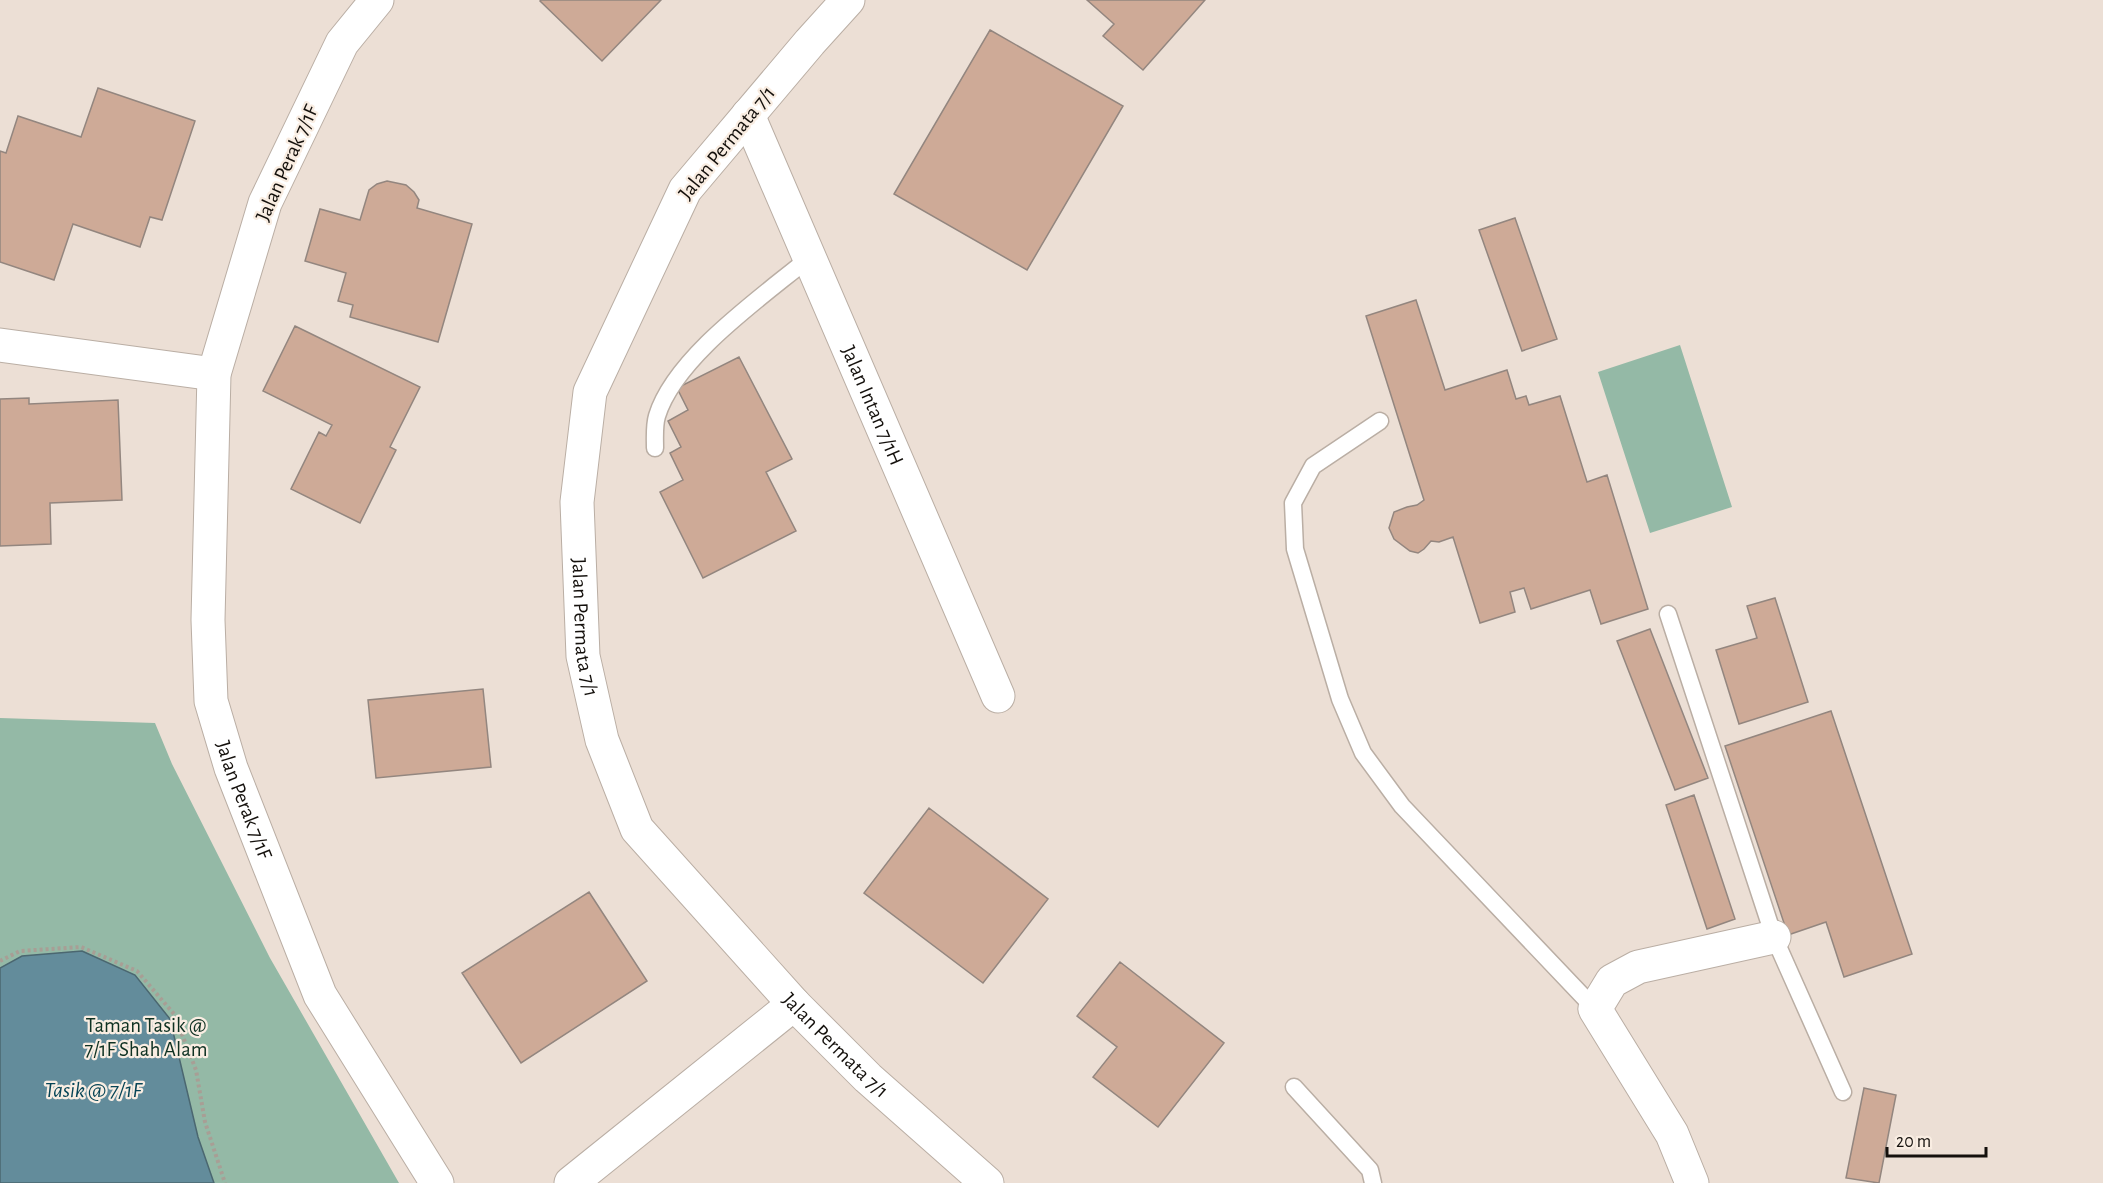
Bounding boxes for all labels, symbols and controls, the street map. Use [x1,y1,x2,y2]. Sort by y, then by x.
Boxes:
street label: Jalan Permata 7/1 [675,82,779,204]
street label: Jalan Perak 7/1F [252,101,322,224]
street label: Jalan Intan 7/1H [838,342,908,468]
street label: Jalan Permata 7/1 [569,557,602,699]
street label: Jalan Perak 7/1F [213,738,277,863]
street label: Jalan Permata 7/1 [779,989,893,1102]
park label: Taman Tasik @ 7/1F Shah Alam [85,1015,207,1060]
water label: Tasik @ 7/1F [44,1079,143,1101]
scale bar [1887,1120,1986,1158]
text: 20 m [1896,1133,1931,1151]

